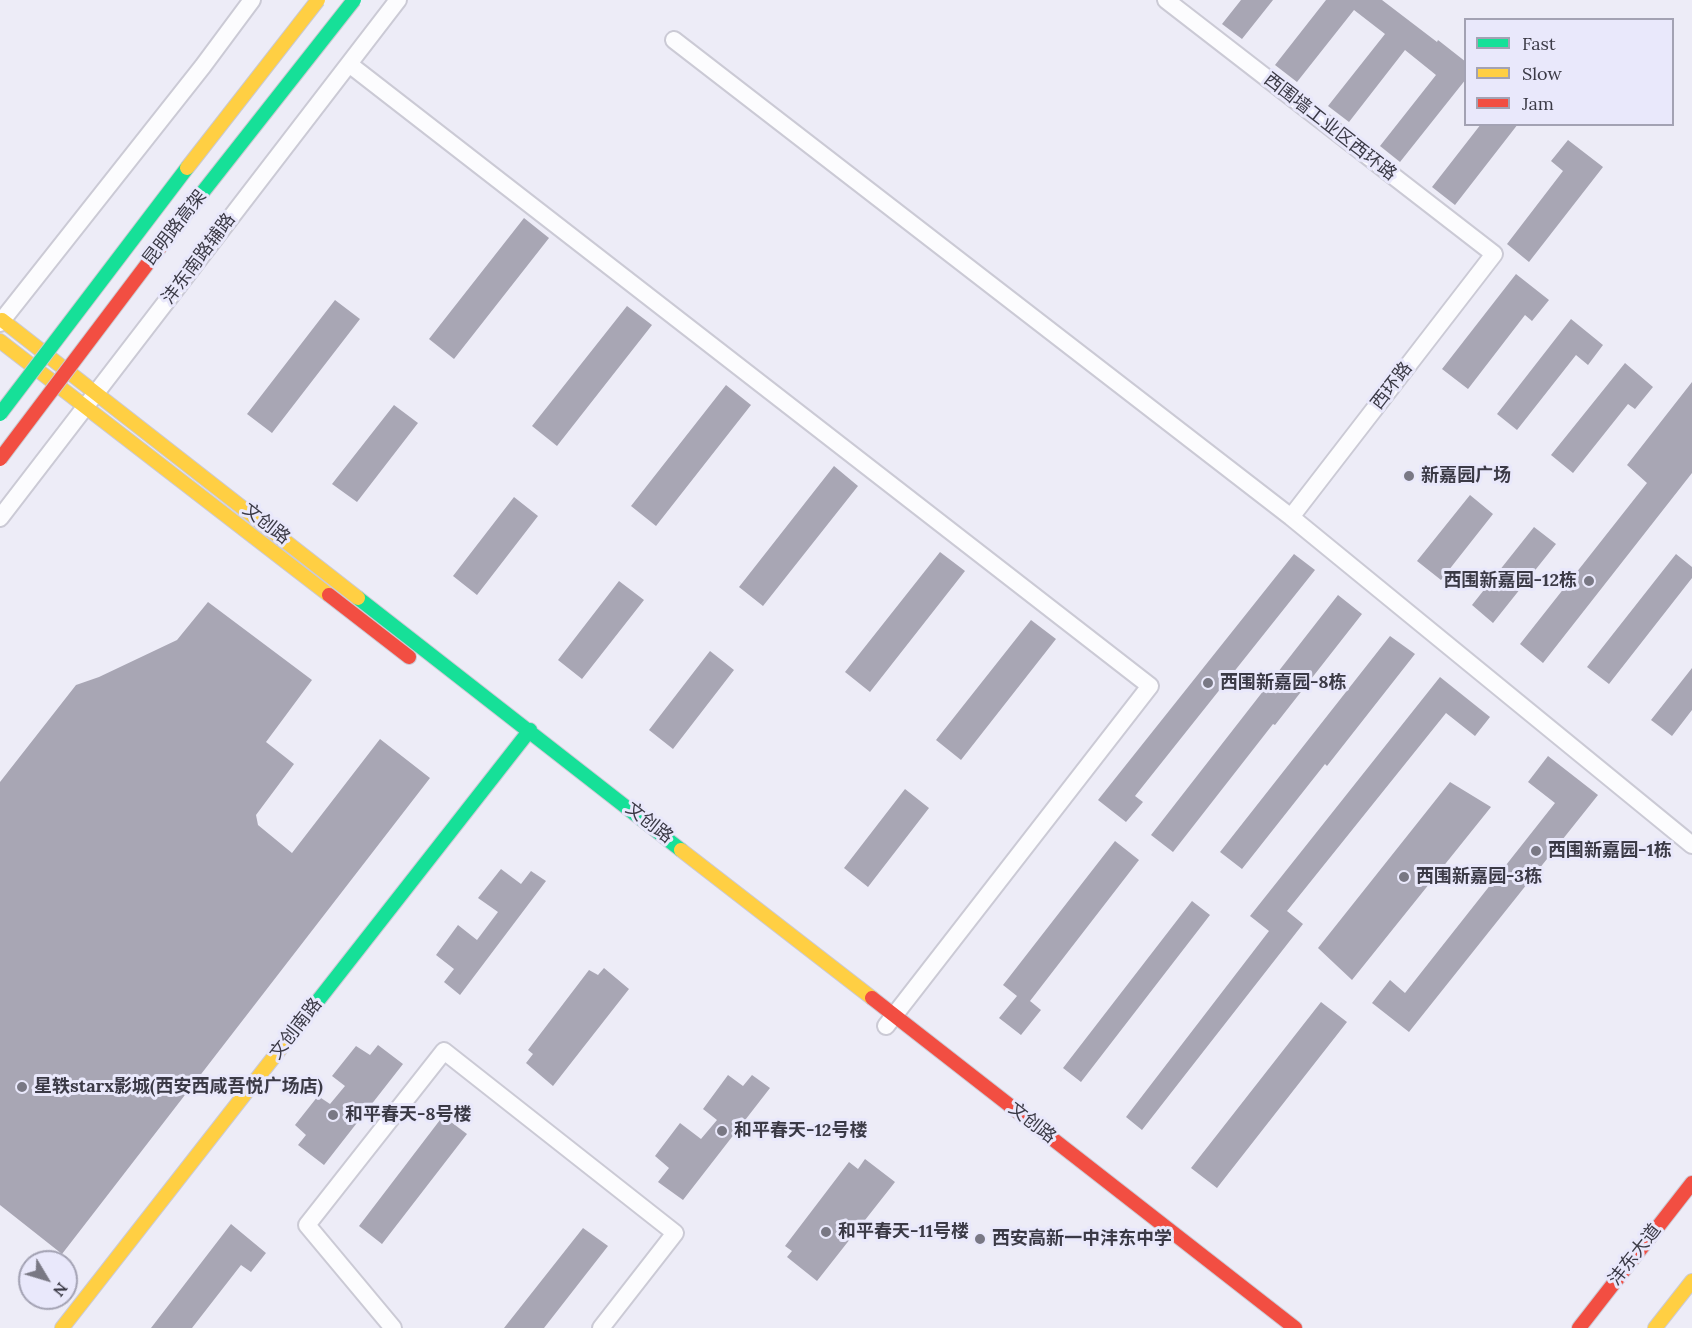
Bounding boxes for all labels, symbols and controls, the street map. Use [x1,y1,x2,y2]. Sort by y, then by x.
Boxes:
legend [1464,18,1674,126]
text: Fast [1522,32,1556,55]
text: Slow [1522,62,1562,85]
street label: 西围墙工业区西环路 [1260,69,1400,185]
text: Jam [1522,92,1554,115]
street label: 昆明路高架 [139,186,211,270]
street label: 沣东南路辅路 [158,209,240,309]
street label: 西环路 [1367,358,1417,414]
place label: 新嘉园广场 [1421,465,1511,487]
marker: 新嘉园广场 [1402,469,1416,483]
street label: 文创路 [238,499,294,549]
place label: 西围新嘉园-12栋 [1444,570,1577,592]
marker: 西围新嘉园-12栋 [1582,574,1596,588]
place label: 西围新嘉园-8栋 [1220,672,1347,694]
marker: 西围新嘉园-8栋 [1201,676,1215,690]
street label: 文创路 [621,798,677,848]
place label: 西围新嘉园-1栋 [1548,840,1672,862]
marker: 西围新嘉园-1栋 [1529,844,1543,858]
place label: 西围新嘉园-3栋 [1416,866,1542,888]
marker: 西围新嘉园-3栋 [1397,870,1411,884]
street label: 文创南路 [265,994,327,1064]
place label: 星轶starx影城(西安西咸吾悦广场店) [34,1076,323,1098]
marker: 星轶starx影城(西安西咸吾悦广场店) [15,1080,29,1094]
street label: 文创路 [1004,1098,1060,1148]
place label: 和平春天-8号楼 [345,1104,472,1126]
marker: 和平春天-8号楼 [326,1108,340,1122]
place label: 和平春天-12号楼 [734,1120,867,1142]
marker: 和平春天-12号楼 [715,1124,729,1138]
street label: 沣东大道 [1604,1220,1666,1290]
place label: 和平春天-11号楼 [838,1221,969,1243]
marker: 和平春天-11号楼 [819,1225,833,1239]
place label: 西安高新一中沣东中学 [992,1228,1172,1250]
marker: 西安高新一中沣东中学 [973,1232,987,1246]
north arrow [18,1250,78,1310]
text: N [49,1279,72,1301]

